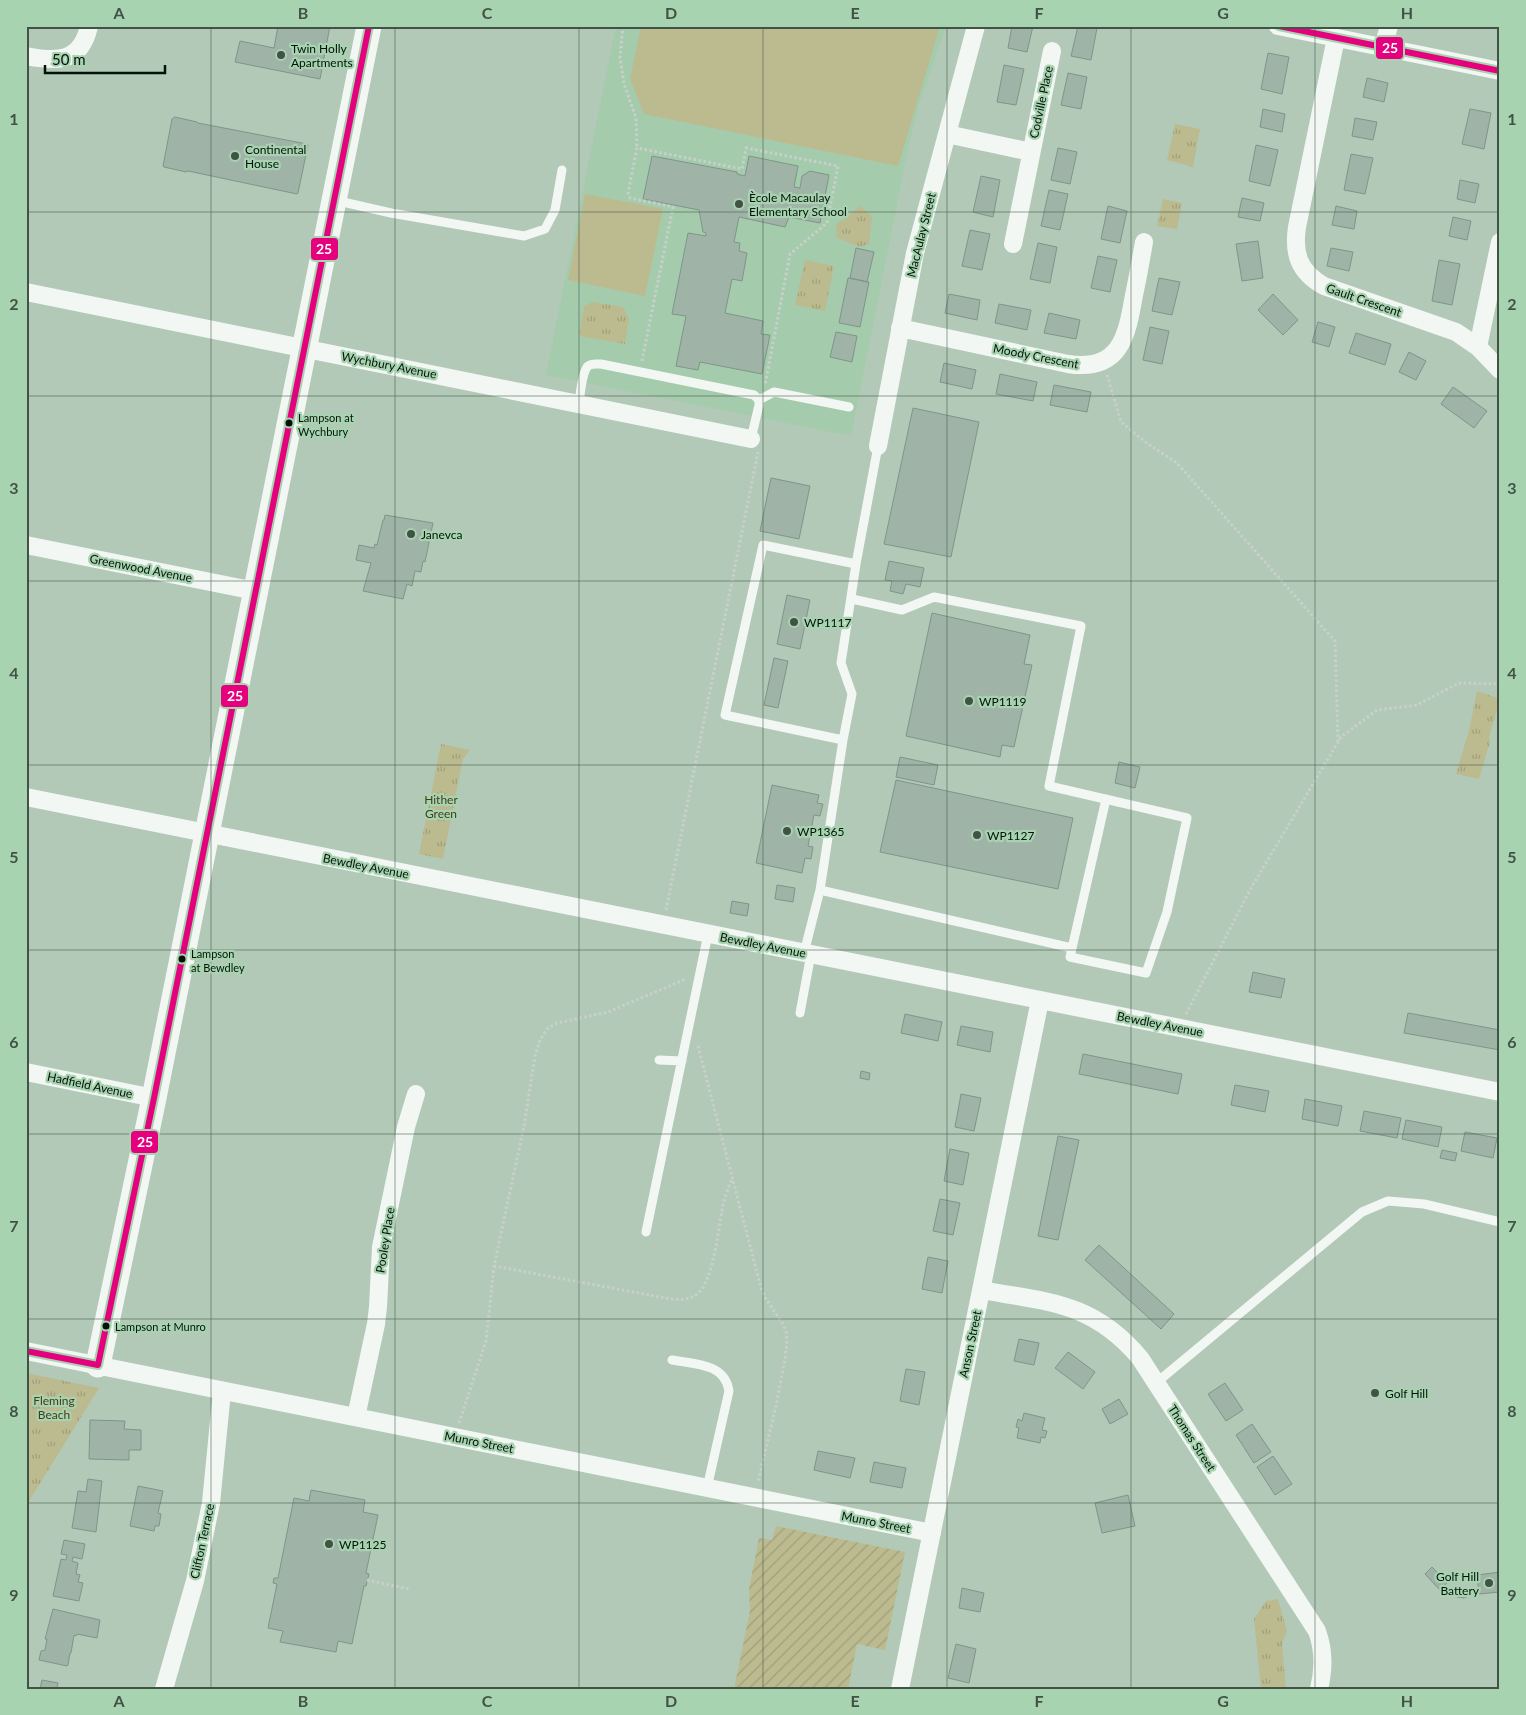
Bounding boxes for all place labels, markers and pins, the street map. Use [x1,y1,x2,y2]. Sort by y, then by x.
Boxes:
place label: Twin Holly Apartments [291,41,353,70]
marker: Twin Holly Apartments [275,49,287,61]
place label: Continental House [245,142,306,171]
marker: Continental House [229,150,241,162]
place label: Ècole Macaulay Elementary School [749,190,847,219]
marker: Ècole Macaulay Elementary School [733,198,745,210]
place label: Lampson at Wychbury [298,411,354,438]
marker: Lampson at Wychbury [284,418,294,428]
place label: Janevca [421,527,462,542]
marker: Janevca [405,528,417,540]
place label: WP1117 [804,615,852,630]
marker: WP1117 [788,616,800,628]
place label: WP1119 [979,694,1027,709]
marker: WP1119 [963,695,975,707]
place label: WP1365 [797,824,845,839]
marker: WP1365 [781,825,793,837]
place label: WP1127 [987,828,1035,843]
marker: WP1127 [971,829,983,841]
place label: Lampson at Bewdley [191,947,245,974]
marker: Lampson at Bewdley [177,954,187,964]
place label: Lampson at Munro [115,1320,206,1333]
marker: Lampson at Munro [101,1321,111,1331]
place label: Golf Hill [1385,1386,1428,1401]
marker: Golf Hill [1369,1387,1381,1399]
place label: WP1125 [339,1537,387,1552]
marker: WP1125 [323,1538,335,1550]
place label: Golf Hill Battery [1436,1569,1480,1598]
marker: Golf Hill Battery [1483,1577,1495,1589]

